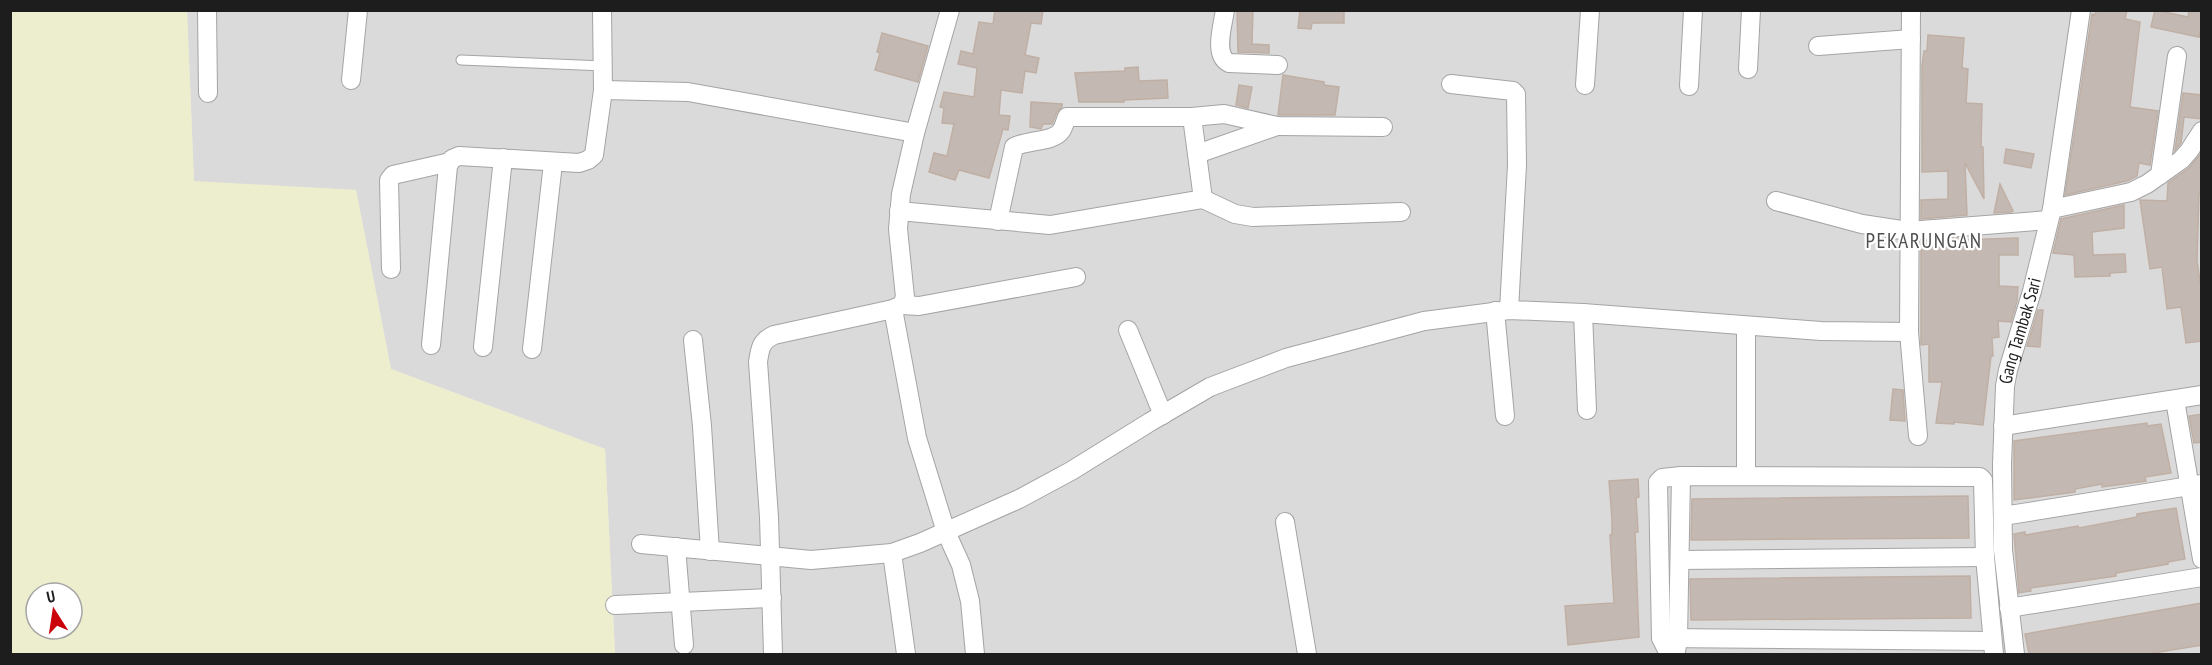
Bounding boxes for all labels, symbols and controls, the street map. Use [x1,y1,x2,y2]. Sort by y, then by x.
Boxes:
district label: PEKARUNGAN [1865,227,1983,254]
street label: Gang Tambak Sari [1994,275,2046,386]
north arrow [24,581,84,641]
text: U [45,586,57,607]

